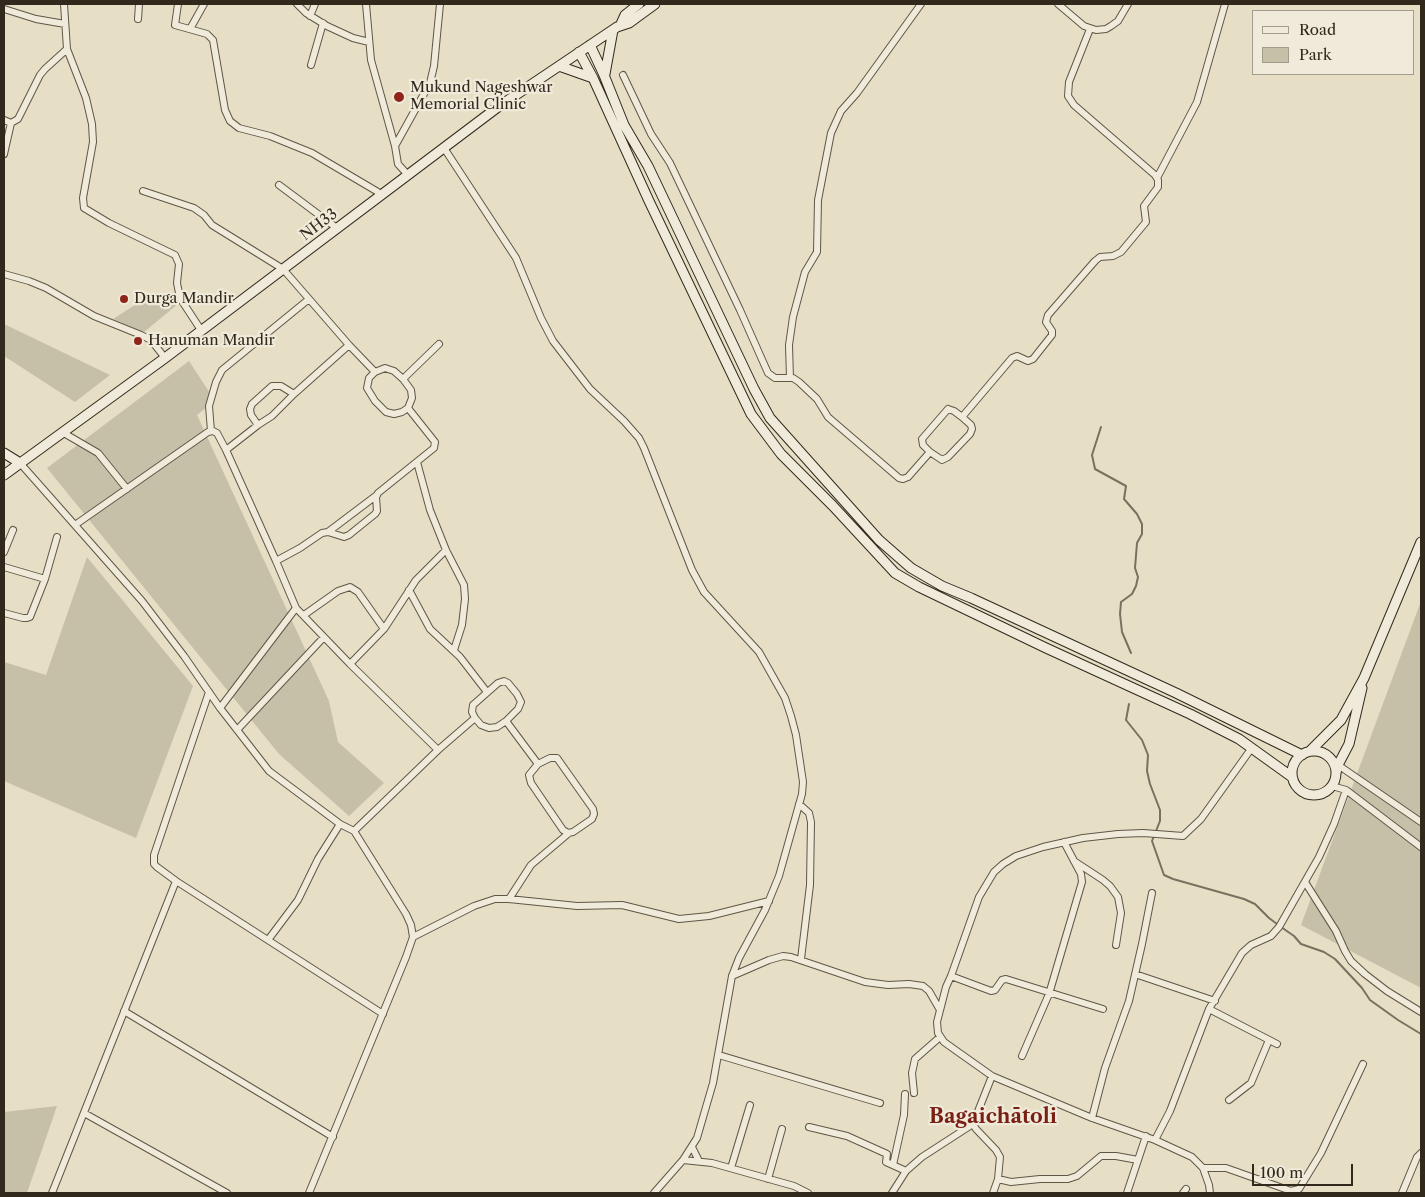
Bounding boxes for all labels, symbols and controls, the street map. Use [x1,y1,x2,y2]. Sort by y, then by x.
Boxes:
legend [1252,10,1415,75]
text: Road [1299,20,1336,39]
text: Park [1299,45,1332,64]
place label: Mukund Nageshwar Memorial Clinic [410,79,552,114]
marker: Mukund Nageshwar Memorial Clinic [392,90,406,104]
street label: NH33 [297,205,341,245]
place label: Durga Mandir [134,290,234,308]
marker: Durga Mandir [118,293,130,305]
place label: Hanuman Mandir [148,332,275,350]
marker: Hanuman Mandir [132,335,144,347]
district label: Bagaichātoli [929,1105,1057,1129]
scale bar [1255,1154,1356,1186]
text: 100 m [1260,1163,1303,1182]

